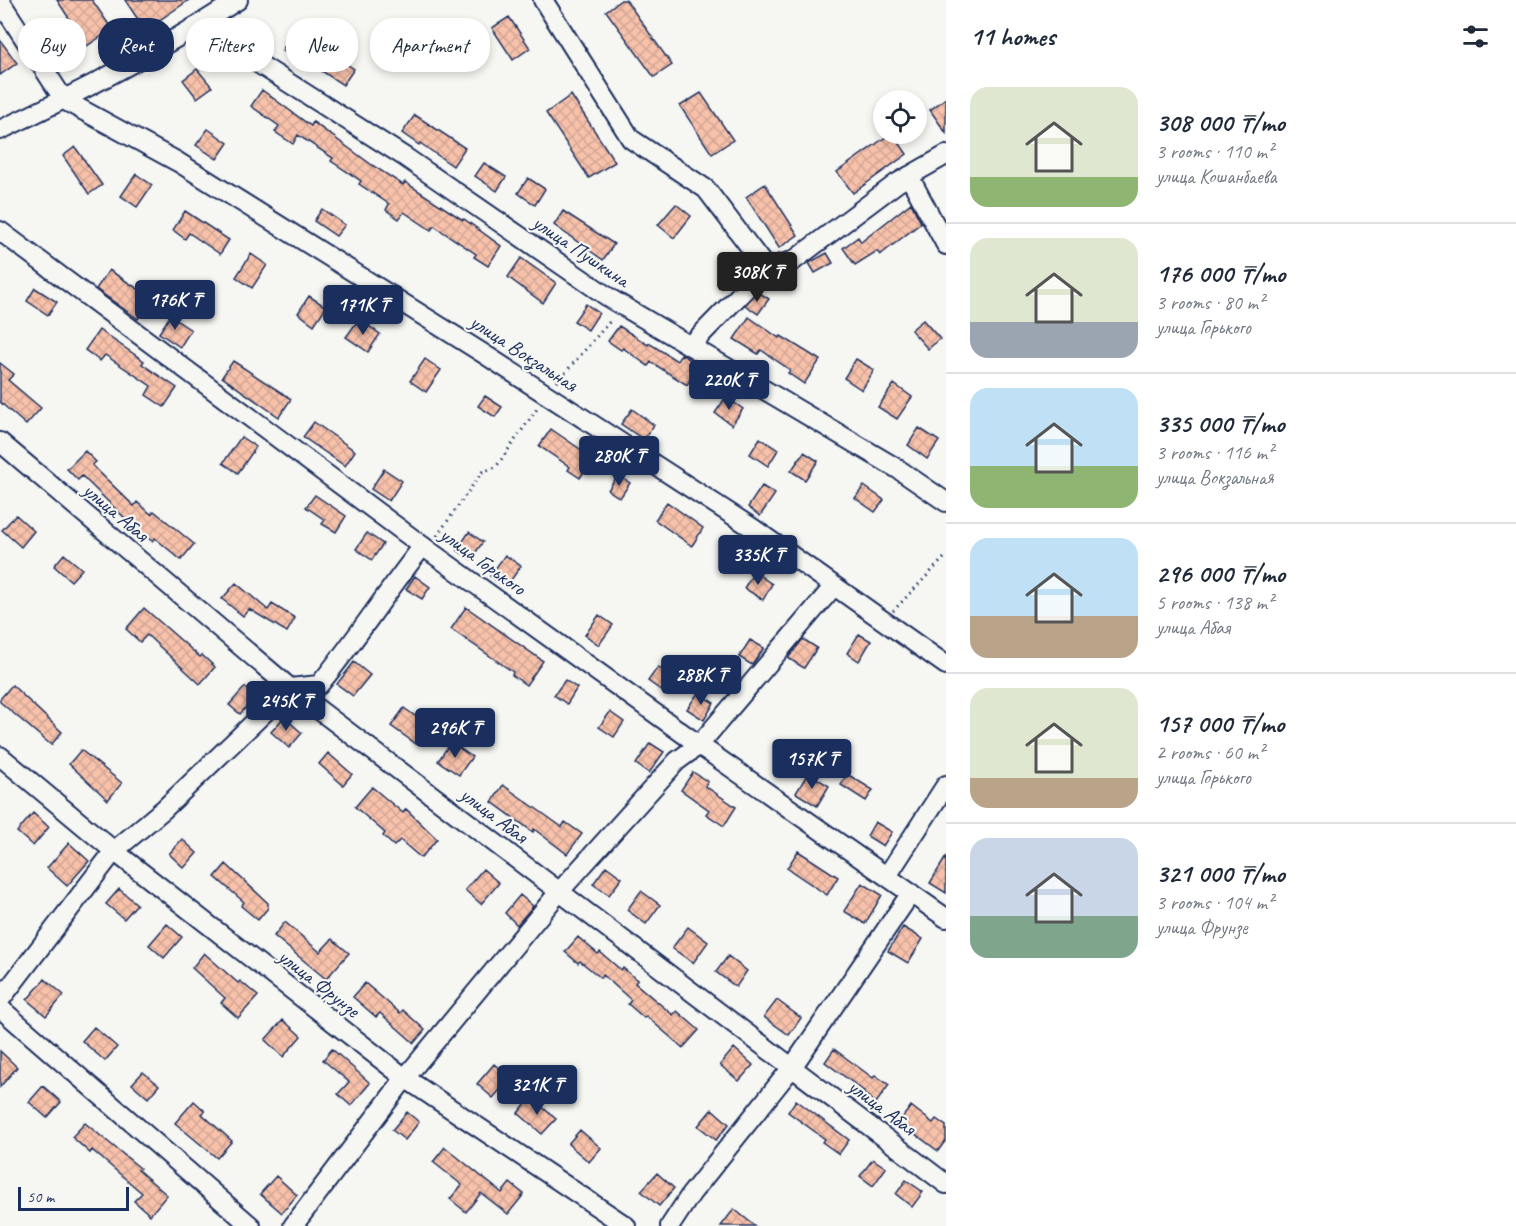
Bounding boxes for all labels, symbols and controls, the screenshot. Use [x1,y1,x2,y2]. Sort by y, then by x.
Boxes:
chip: Buy [18,18,86,72]
chip: Rent [98,18,174,72]
chip: Filters [186,18,274,72]
chip: New [286,18,358,72]
chip: Apartment [370,18,490,72]
text: 11 homes [970,20,1055,53]
icon: filters [1459,20,1492,53]
map controls [873,90,927,144]
button: locate [873,90,927,144]
text: 308 000 ₸/mo [1156,106,1285,139]
icon: home [1018,111,1090,183]
text: 3 rooms · 110 m² [1156,139,1273,164]
text: улица Кошанбаева [1156,164,1277,189]
street label: улица Пушкина [526,208,636,294]
pin: 308K ₸ [708,252,806,303]
text: 176 000 ₸/mo [1156,257,1285,290]
text: 308K ₸ [731,259,783,284]
icon: home [1018,262,1090,334]
pin: 176K ₸ [126,280,224,331]
pin: 171K ₸ [314,285,412,336]
text: 176K ₸ [149,287,201,312]
text: 3 rooms · 80 m² [1156,290,1264,315]
text: 171K ₸ [337,292,389,317]
street label: улица Вокзальная [463,307,584,399]
text: улица Горького [1156,315,1251,340]
pin: 220K ₸ [680,360,778,411]
text: 220K ₸ [703,367,755,392]
text: 335 000 ₸/mo [1156,407,1284,440]
icon: home [1018,412,1090,484]
pin: 280K ₸ [570,436,668,487]
text: 3 rooms · 116 m² [1156,440,1273,465]
text: 280K ₸ [593,443,645,468]
text: улица Вокзальная [1156,465,1274,490]
street label: улица Абая [76,476,155,548]
street label: улица Горького [433,520,532,602]
pin: 335K ₸ [709,535,807,586]
text: 335K ₸ [732,542,784,567]
text: 296 000 ₸/mo [1156,557,1285,590]
icon: home [1018,562,1090,634]
text: 5 rooms · 138 m² [1156,590,1273,615]
text: улица Абая [1156,615,1230,640]
pin: 288K ₸ [652,655,750,706]
text: 288K ₸ [675,662,727,687]
pin: 245K ₸ [237,681,335,732]
text: 245K ₸ [260,688,312,713]
text: 157 000 ₸/mo [1156,707,1284,740]
pin: 296K ₸ [406,708,504,759]
icon: home [1018,712,1090,784]
text: 296K ₸ [429,715,481,740]
pin: 157K ₸ [763,739,861,790]
text: 2 rooms · 60 m² [1156,740,1264,765]
text: 157K ₸ [786,746,838,771]
text: улица Горького [1156,765,1251,790]
street label: улица Абая [454,780,534,850]
text: 321 000 ₸/mo [1156,857,1285,890]
icon: home [1018,862,1090,934]
text: 3 rooms · 104 m² [1156,890,1273,915]
text: улица Фрунзе [1156,915,1248,940]
street label: улица Фрунзе [272,942,366,1024]
pin: 321K ₸ [488,1065,586,1116]
text: 321K ₸ [511,1072,563,1097]
street label: улица Абая [842,1072,922,1142]
scale bar [18,1184,129,1212]
text: 50 m [27,1187,54,1207]

